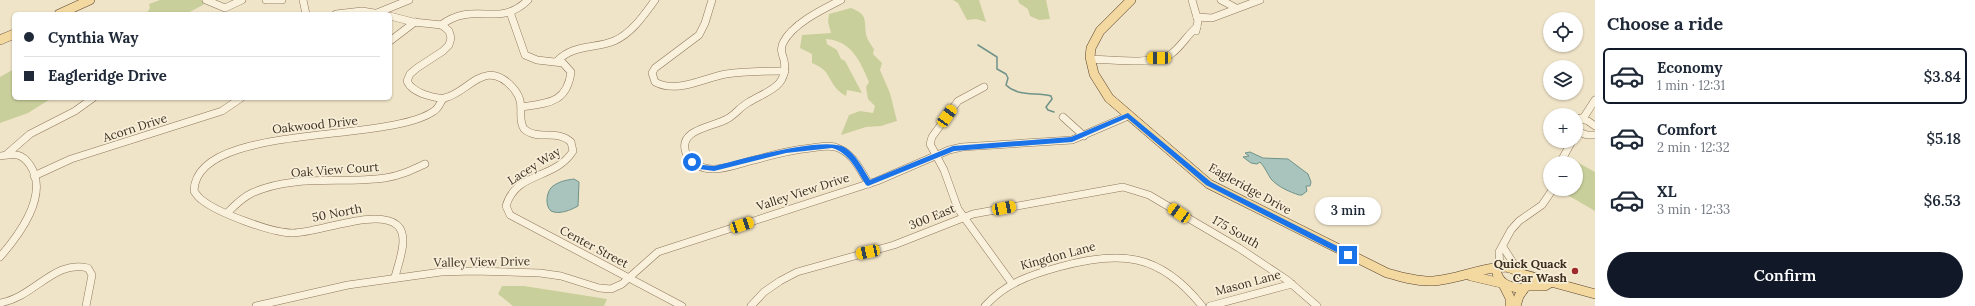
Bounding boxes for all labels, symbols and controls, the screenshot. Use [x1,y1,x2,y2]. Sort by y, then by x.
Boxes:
map controls [1543,12,1583,196]
button: locate [1543,12,1583,52]
text: Choose a ride [1607,12,1723,35]
text: Cynthia Way [48,28,138,47]
car [1147,52,1171,64]
icon: car [1609,58,1645,94]
text: Economy [1657,58,1722,77]
button: layers [1543,60,1583,100]
text: Eagleridge Drive [48,66,167,85]
text: $3.84 [1924,67,1961,86]
text: 1 min · 12:31 [1657,77,1725,94]
car [935,103,959,129]
button: + [1543,108,1583,148]
street label: Acorn Drive [100,110,169,145]
street label: Oakwood Drive [271,112,359,136]
icon: car [1609,120,1645,156]
text: Comfort [1657,120,1717,139]
text: $5.18 [1926,129,1961,148]
text: 2 min · 12:32 [1657,139,1730,156]
street label: Lacey Way [505,143,564,188]
route start [683,153,701,171]
button: − [1543,156,1583,196]
street label: Oak View Court [291,159,380,180]
street label: Eagleridge Drive [1206,160,1295,218]
street label: Valley View Drive [754,169,852,214]
icon: car [1609,182,1645,218]
text: XL [1657,182,1677,201]
text: $6.53 [1924,191,1961,210]
callout: 3 min [1315,197,1381,225]
street label: 50 North [311,200,363,225]
street label: 300 East [906,200,957,233]
car [991,200,1017,216]
car [1166,201,1192,225]
text: 3 min · 12:33 [1657,201,1730,218]
text: 3 min [1331,202,1365,219]
street label: 175 South [1210,212,1263,251]
car [729,216,755,234]
street label: Center Street [557,222,631,271]
street label: Kingdon Lane [1019,238,1098,273]
car [855,244,881,260]
route end [1339,246,1357,264]
button: Confirm [1607,252,1963,298]
street label: Valley View Drive [433,253,531,270]
place label: Quick Quack Car Wash [1494,256,1568,285]
street label: Mason Lane [1213,266,1283,298]
marker: Quick Quack Car Wash [1570,266,1580,276]

